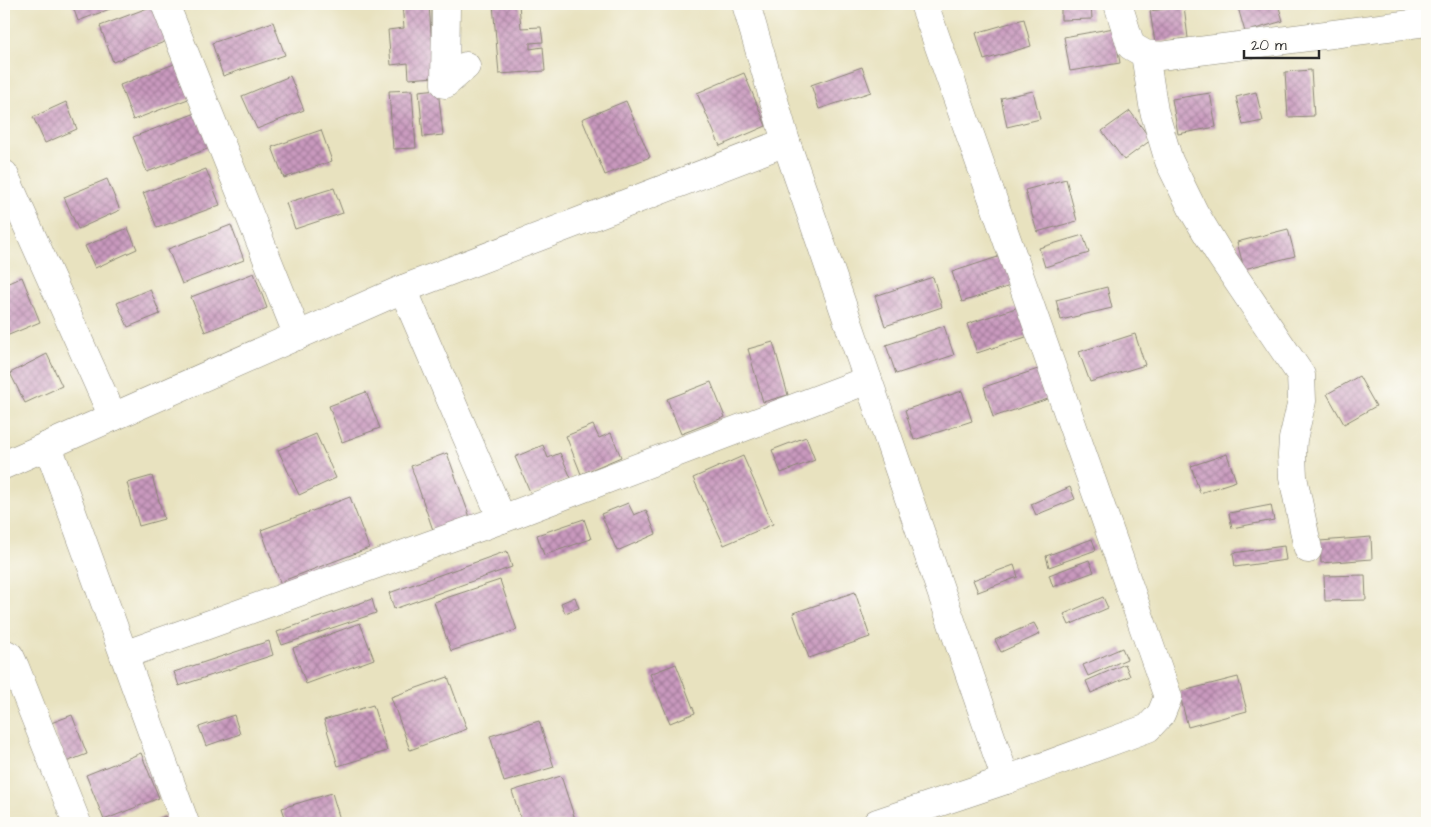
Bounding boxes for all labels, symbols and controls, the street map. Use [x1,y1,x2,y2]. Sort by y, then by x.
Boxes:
scale bar [1244,28,1318,60]
text: 20 m [1251,35,1287,56]

